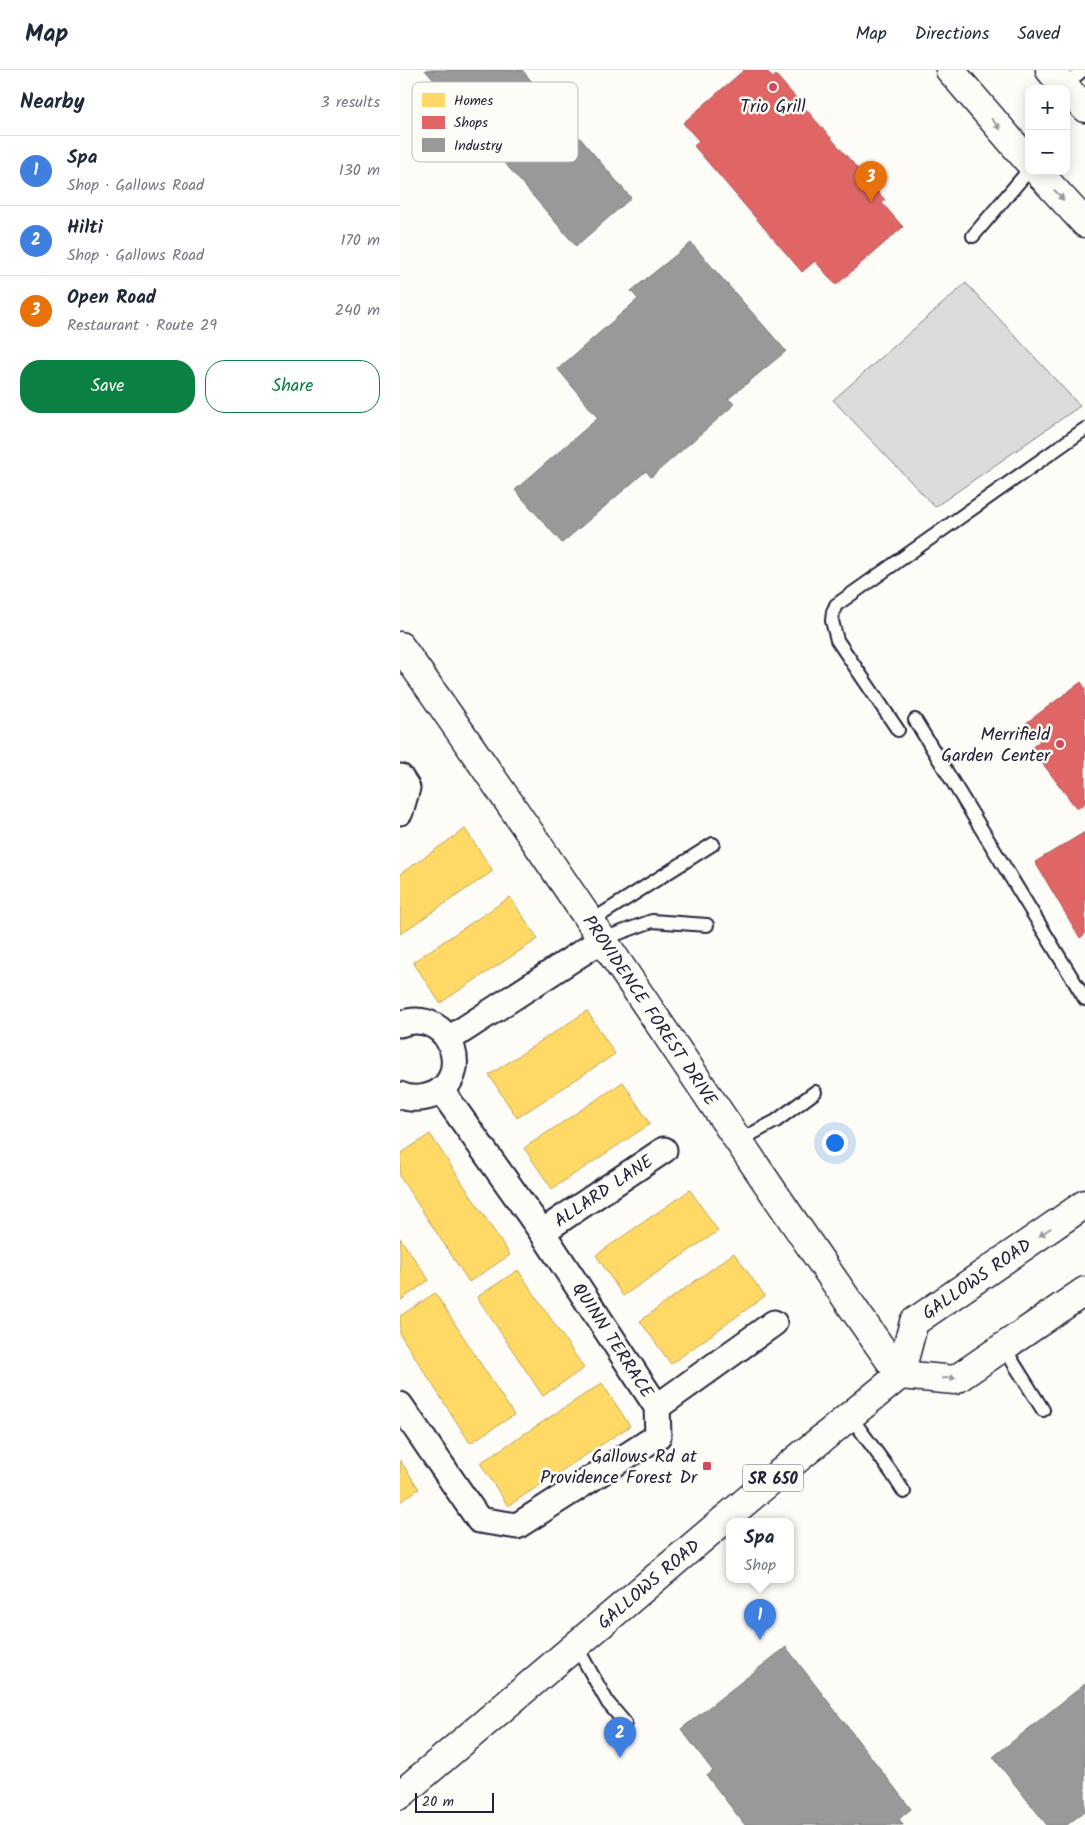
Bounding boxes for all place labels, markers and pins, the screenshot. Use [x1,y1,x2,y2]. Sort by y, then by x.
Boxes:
marker: Trio Grill [767,81,779,93]
place label: Trio Grill [740,93,806,122]
pin: 3 [855,161,887,202]
place label: Merrifield Garden Center [941,721,1051,771]
marker: Merrifield Garden Center [1054,738,1066,750]
place label: Gallows Rd at Providence Forest Dr [540,1443,698,1493]
marker: Gallows Rd at Providence Forest Dr [701,1460,713,1472]
pin: 1 [744,1599,776,1640]
pin: 2 [604,1717,636,1758]

